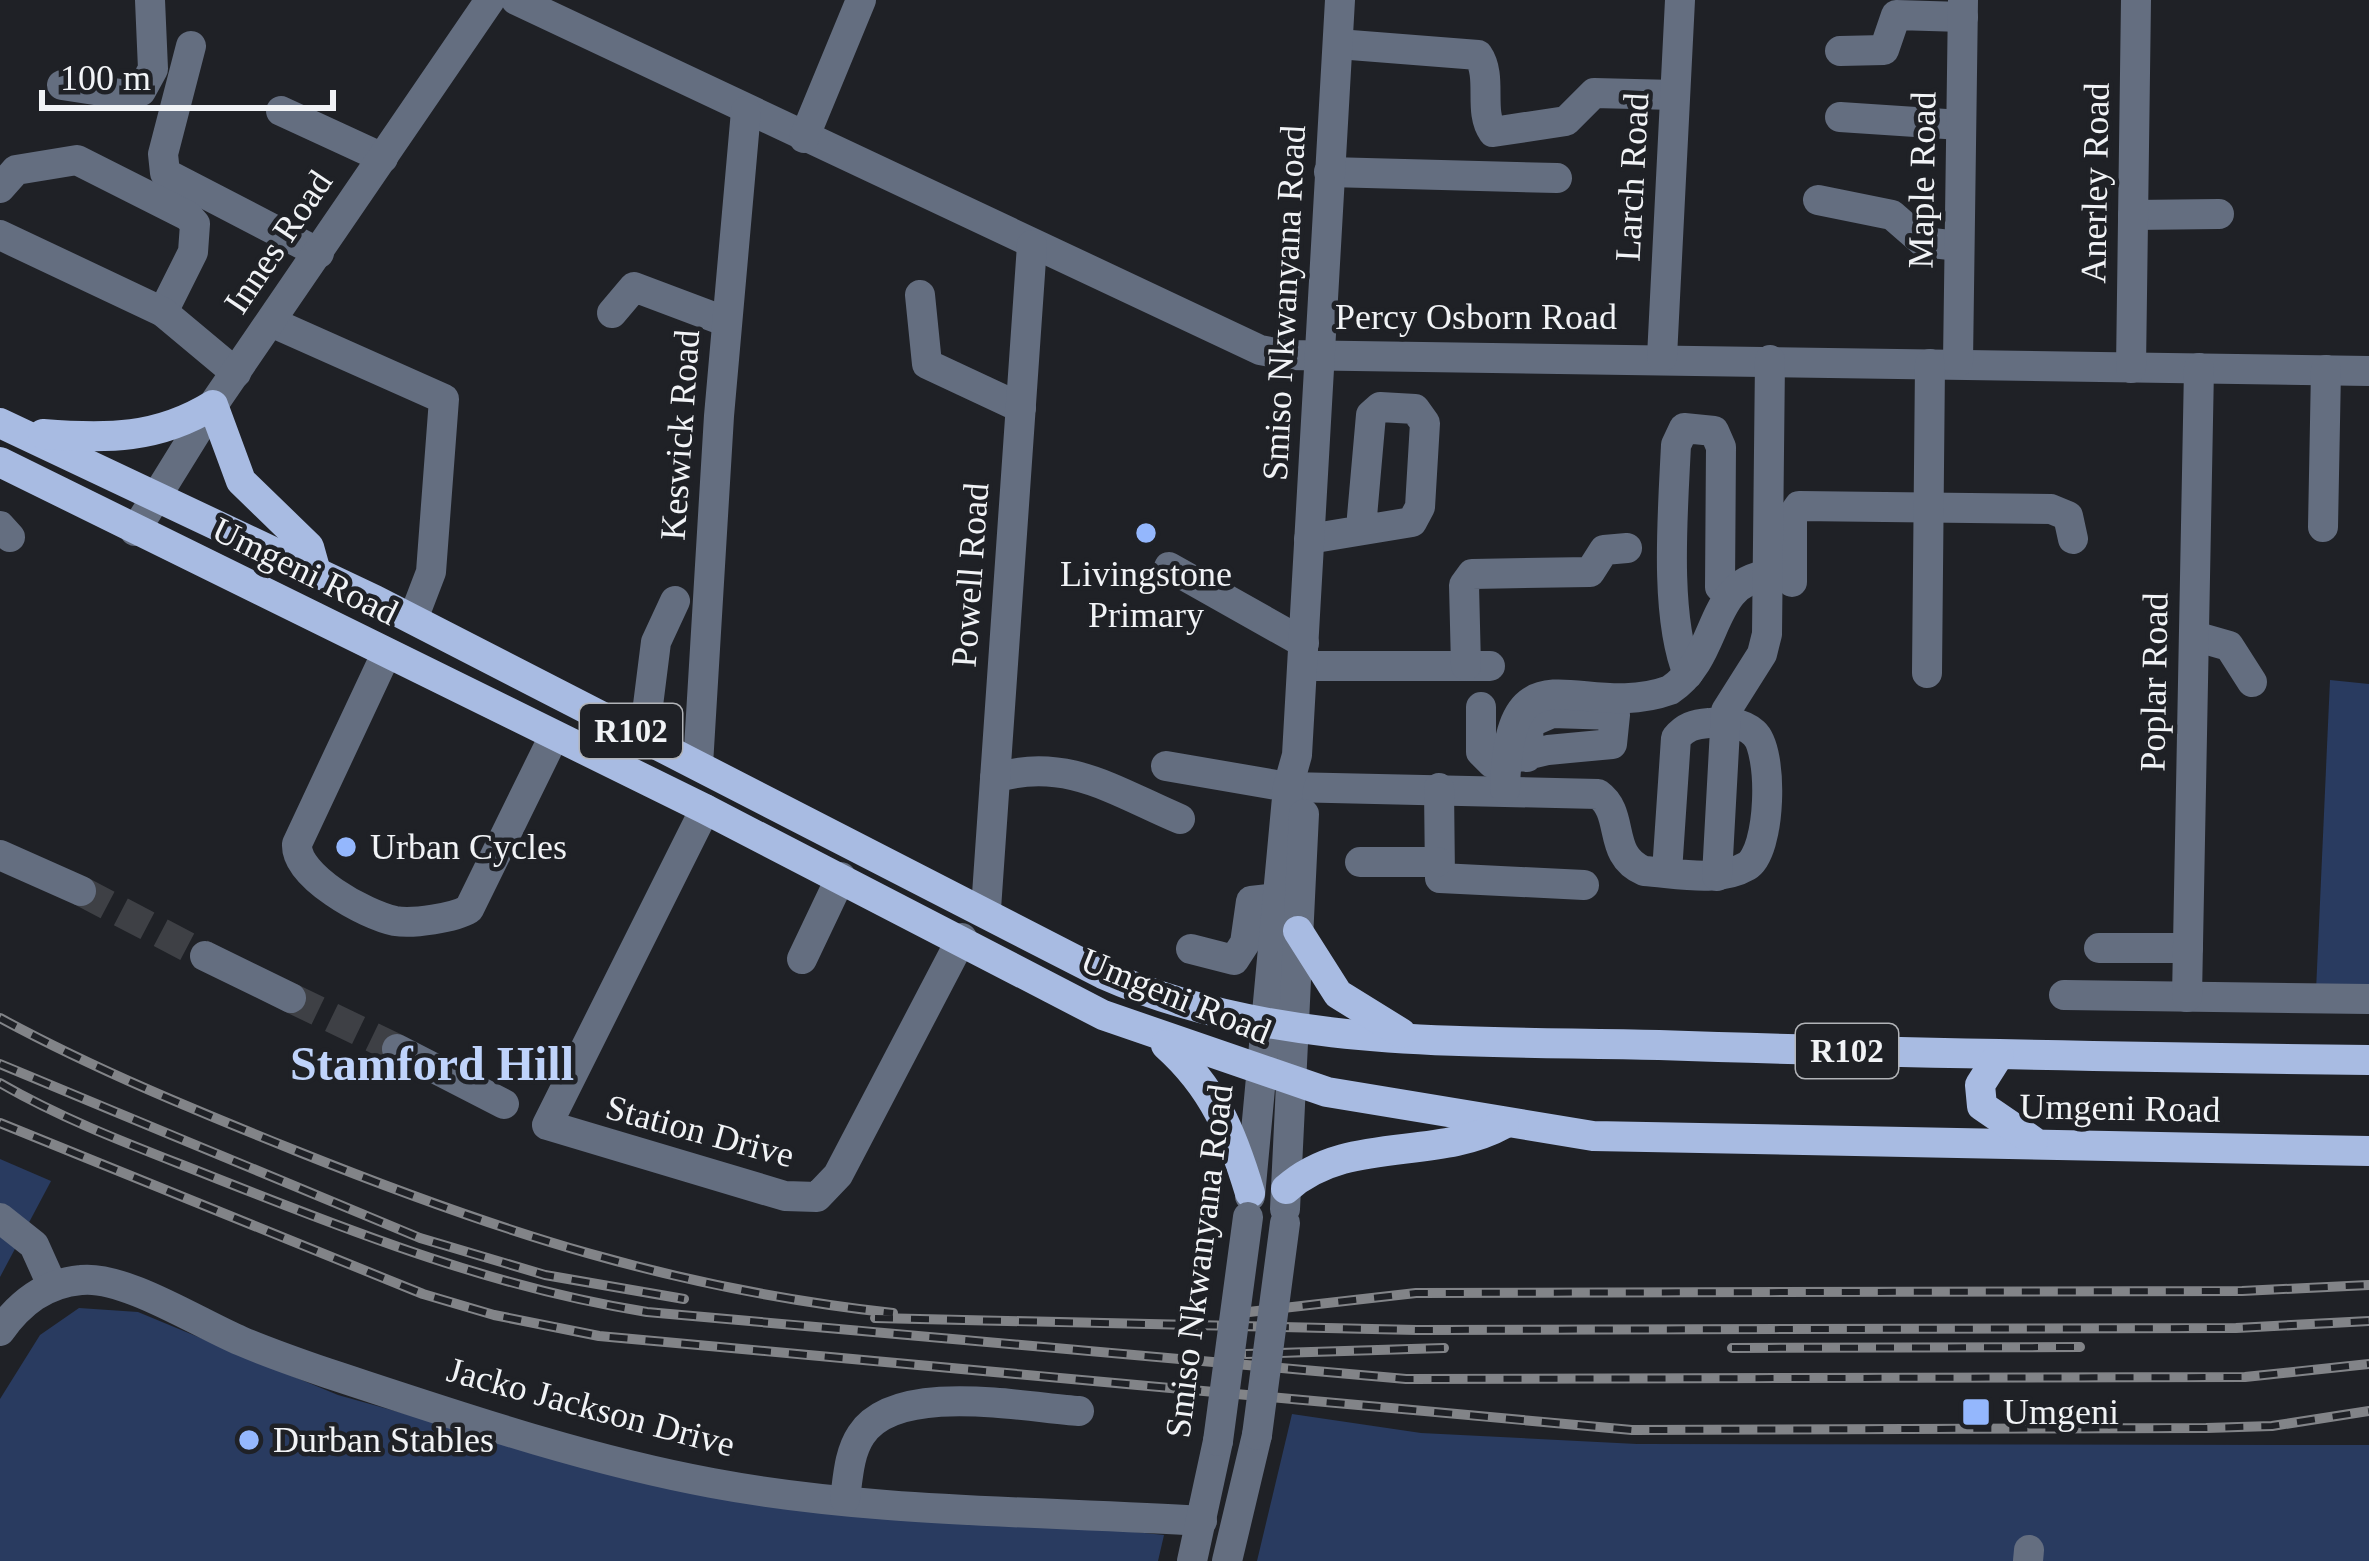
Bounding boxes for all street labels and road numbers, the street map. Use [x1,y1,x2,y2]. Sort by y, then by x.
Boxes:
street label: Anerley Road [2073,82,2117,284]
street label: Maple Road [1900,91,1944,269]
street label: Larch Road [1608,92,1656,262]
street label: Smiso Nkwanyana Road [1255,124,1313,482]
street label: Innes Road [216,163,340,321]
street label: Percy Osborn Road [1335,297,1617,337]
street label: Keswick Road [653,328,707,542]
street label: Powell Road [944,481,996,669]
street label: Umgeni Road [206,509,404,633]
street label: Poplar Road [2132,592,2176,772]
road number: R102 [580,704,682,758]
street label: Umgeni Road [1075,940,1277,1052]
road number: R102 [1796,1024,1898,1078]
street label: Smiso Nkwanyana Road [1157,1082,1241,1440]
street label: Umgeni Road [2019,1086,2221,1130]
street label: Station Drive [602,1087,798,1175]
street label: Jacko Jackson Drive [443,1349,739,1465]

